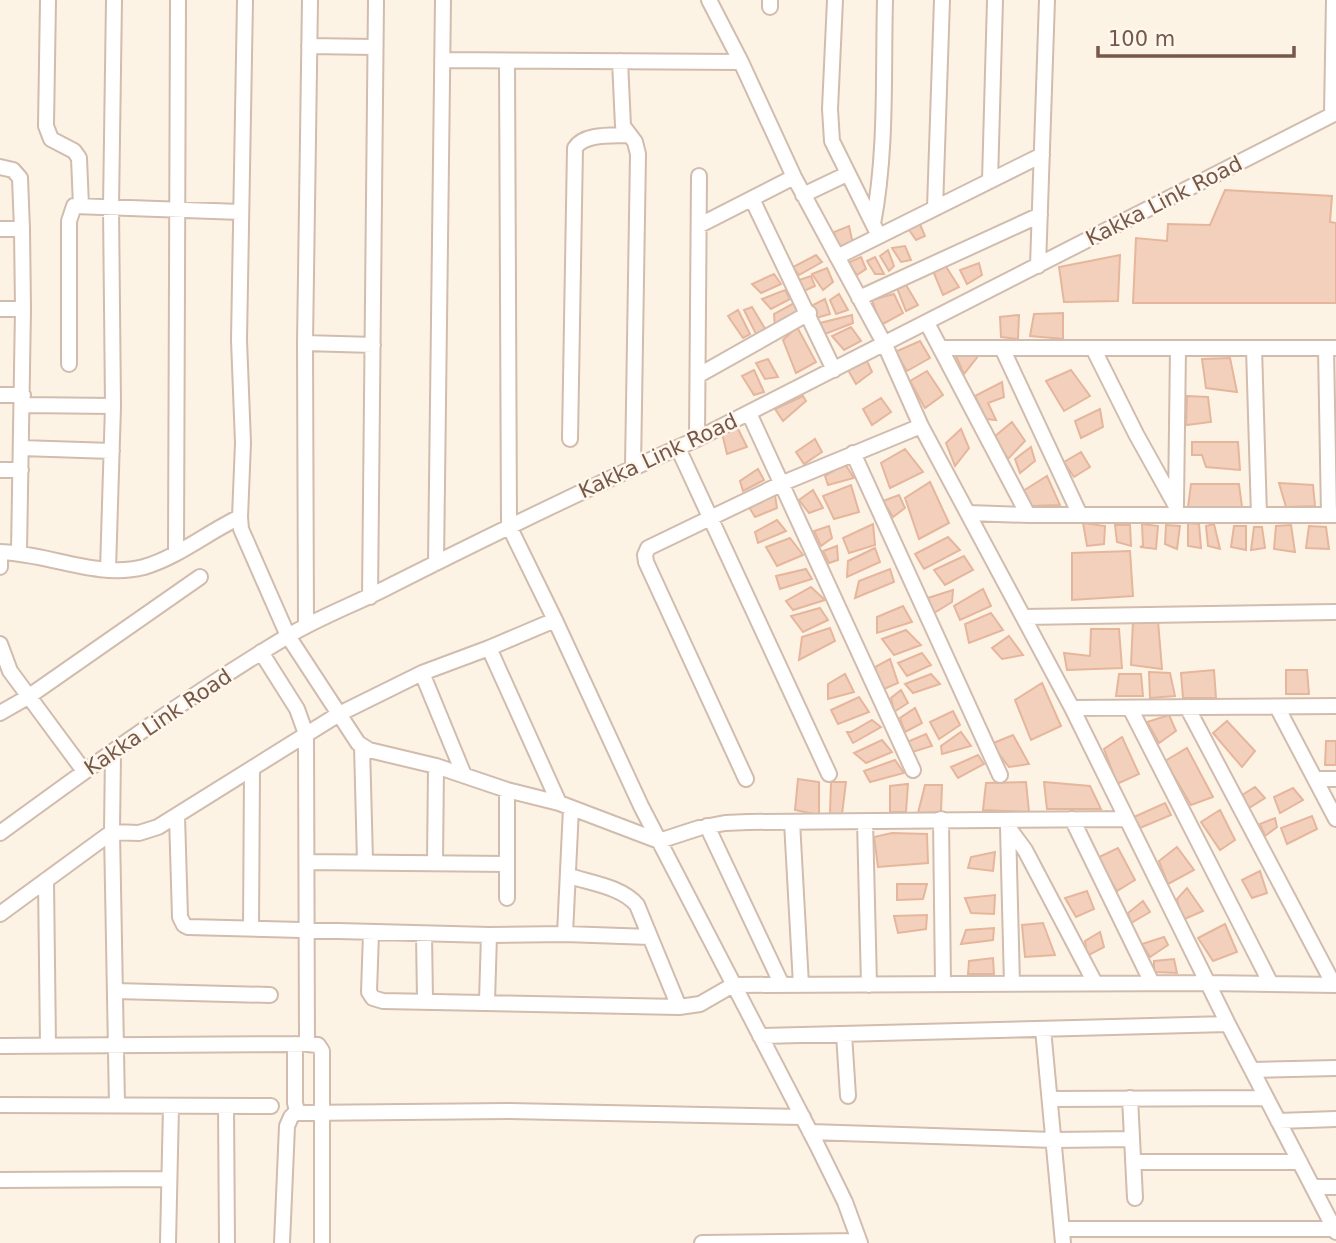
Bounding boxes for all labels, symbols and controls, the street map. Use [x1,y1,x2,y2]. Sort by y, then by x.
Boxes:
scale bar [1098,14,1294,58]
text: 100 m [1108,27,1175,51]
street label: Kakka Link Road [1082,151,1246,251]
street label: Kakka Link Road [575,409,741,503]
street label: Kakka Link Road [80,664,236,780]

